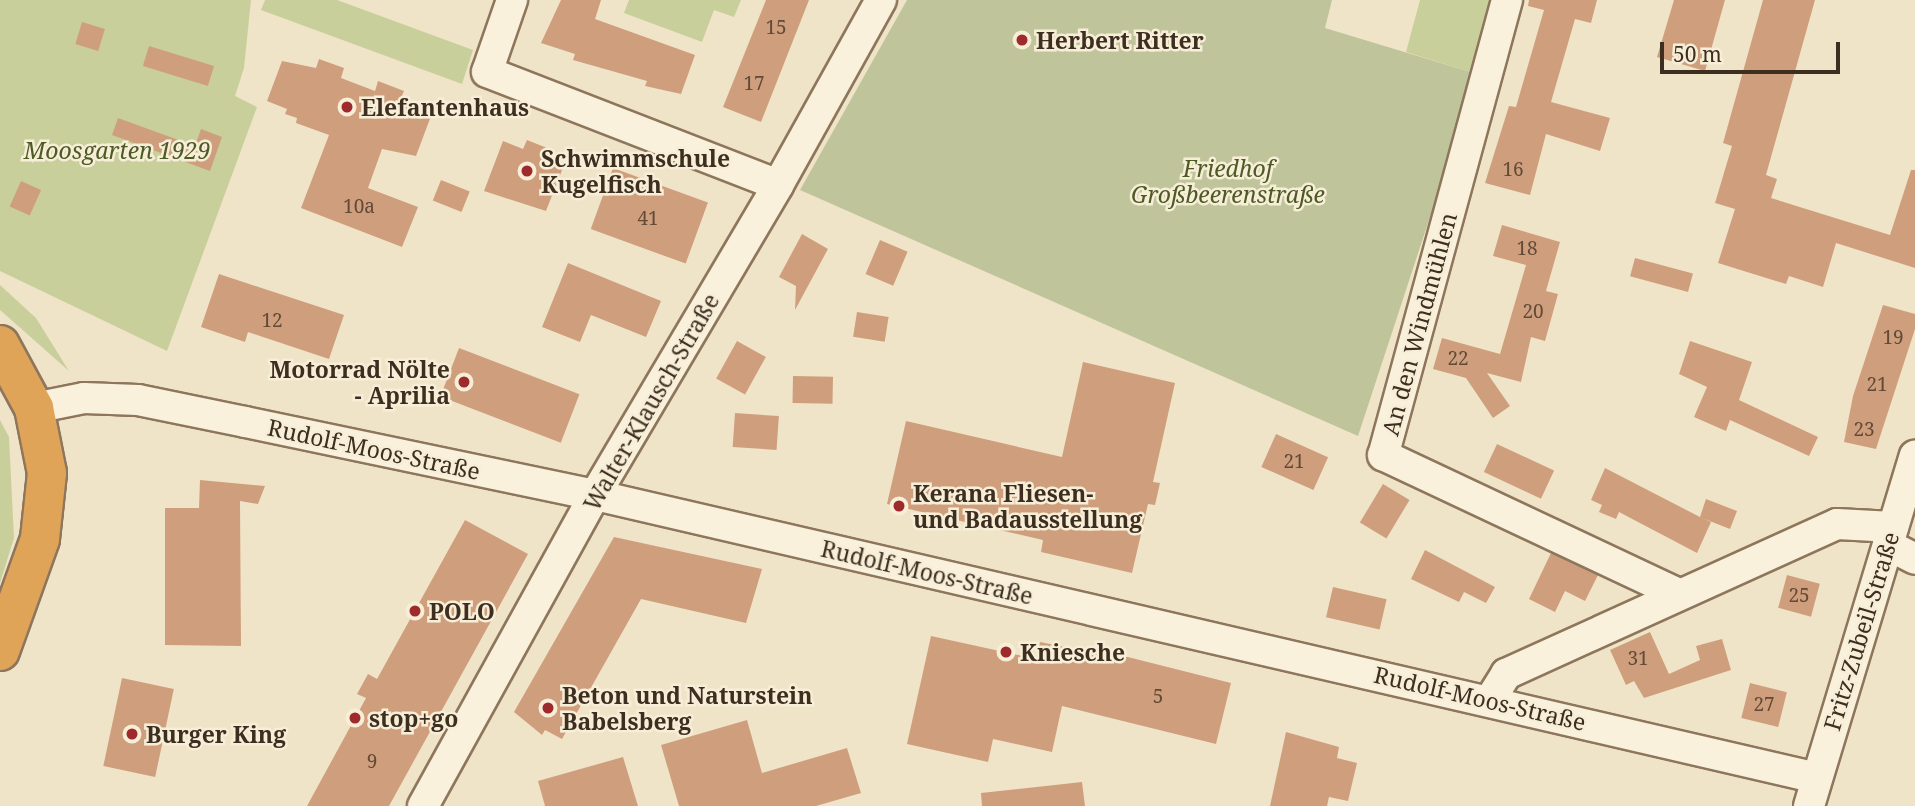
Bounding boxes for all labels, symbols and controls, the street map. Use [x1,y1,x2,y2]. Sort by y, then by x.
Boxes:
house number: 15 [765,17,787,39]
place label: Herbert Ritter [1036,26,1204,54]
scale bar [1663,28,1843,72]
marker: Herbert Ritter [1014,32,1030,48]
text: 50 m [1673,40,1722,68]
house number: 17 [743,73,765,95]
place label: Elefantenhaus [361,93,529,121]
marker: Elefantenhaus [339,99,355,115]
park label: Moosgarten 1929 [24,136,210,164]
place label: Schwimmschule Kugelfisch [541,144,730,198]
park label: Friedhof Großbeerenstraße [1131,154,1325,208]
house number: 16 [1502,159,1524,181]
marker: Schwimmschule Kugelfisch [519,163,535,179]
house number: 10a [343,196,375,218]
house number: 41 [637,208,659,230]
street label: An den Windmühlen [1376,209,1462,439]
house number: 18 [1516,238,1538,260]
street label: Walter-Klausch-Straße [577,288,725,516]
house number: 20 [1522,301,1544,323]
house number: 12 [261,310,283,332]
house number: 19 [1882,327,1904,349]
house number: 22 [1447,348,1469,370]
place label: Motorrad Nölte - Aprilia [269,355,450,409]
marker: Motorrad Nölte - Aprilia [456,374,472,390]
house number: 21 [1866,374,1888,396]
street label: Rudolf-Moos-Straße [265,413,483,485]
house number: 23 [1853,419,1875,441]
house number: 21 [1283,451,1305,473]
place label: Kerana Fliesen- und Badausstellung [913,479,1142,533]
marker: Kerana Fliesen- und Badausstellung [891,498,907,514]
street label: Fritz-Zubeil-Straße [1818,528,1904,734]
street label: Rudolf-Moos-Straße [818,534,1036,610]
house number: 25 [1788,585,1810,607]
place label: POLO [429,597,495,625]
marker: POLO [407,603,423,619]
place label: Kniesche [1020,638,1125,666]
marker: Kniesche [998,644,1014,660]
house number: 31 [1627,648,1649,670]
street label: Rudolf-Moos-Straße [1371,660,1589,736]
place label: Beton und Naturstein Babelsberg [562,681,813,735]
house number: 5 [1153,686,1163,708]
house number: 27 [1753,694,1775,716]
marker: Beton und Naturstein Babelsberg [540,700,556,716]
place label: stop+go [369,704,458,732]
marker: stop+go [347,710,363,726]
place label: Burger King [146,720,286,748]
marker: Burger King [124,726,140,742]
house number: 9 [367,751,377,773]

